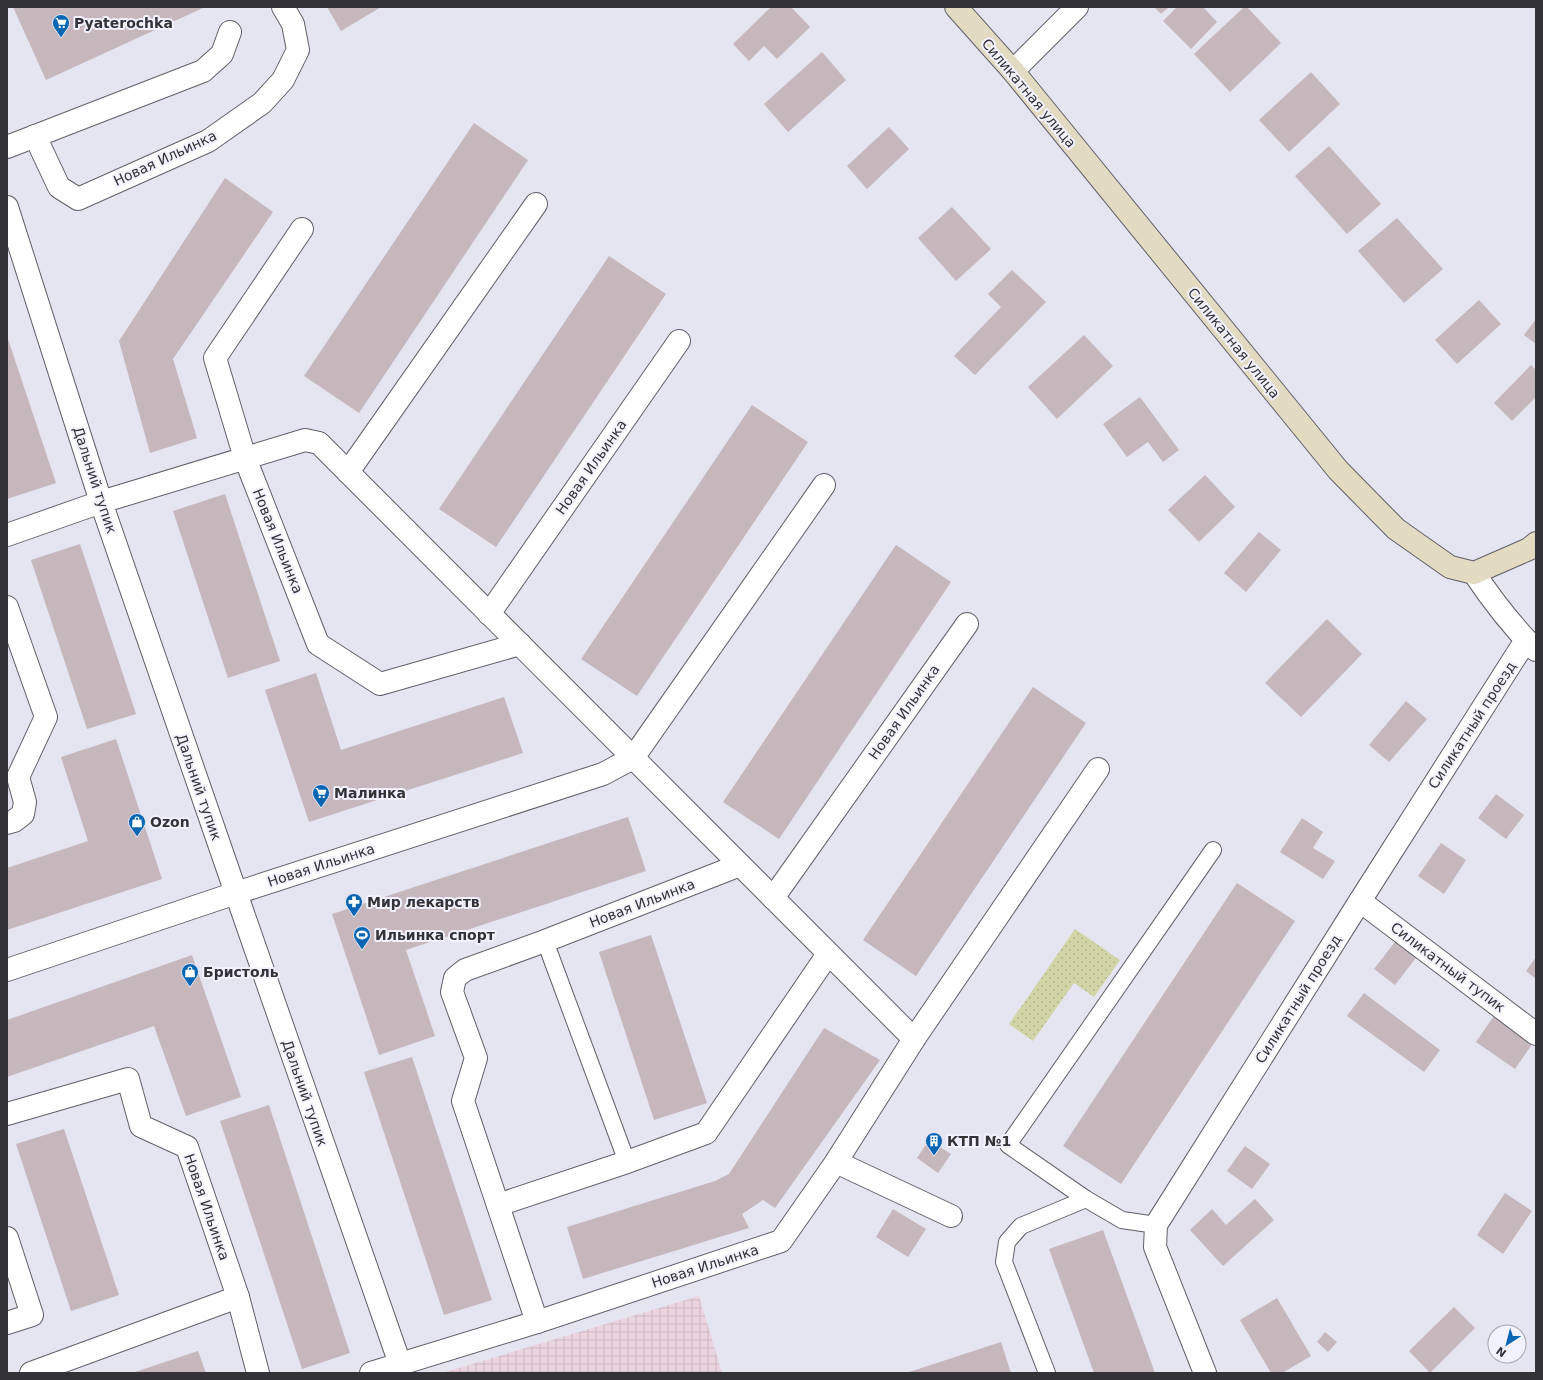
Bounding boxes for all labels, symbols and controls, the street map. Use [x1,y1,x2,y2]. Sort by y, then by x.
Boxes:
supermarket icon: Pyaterochka [51,13,71,38]
place label: Pyaterochka [74,15,173,31]
street label: Силикатная улица [979,35,1079,151]
street label: Новая Ильинка [111,127,219,189]
street label: Силикатная улица [1185,285,1283,401]
street label: Новая Ильинка [552,417,630,517]
street label: Дальний тупик [70,424,120,536]
street label: Новая Ильинка [250,486,306,596]
street label: Силикатный проезд [1425,658,1519,792]
street label: Новая Ильинка [865,662,943,762]
street label: Дальний тупик [173,732,225,842]
supermarket icon: Малинка [311,783,331,808]
place label: Малинка [334,785,406,801]
shop icon: Ozon [127,812,147,837]
place label: Ozon [150,814,190,830]
street label: Новая Ильинка [265,840,377,890]
street label: Новая Ильинка [587,876,697,930]
pharmacy icon: Мир лекарств [344,892,364,917]
place label: Мир лекарств [367,894,480,910]
street label: Силикатный тупик [1388,919,1508,1015]
sports icon: Ильинка спорт [352,925,372,950]
place label: Ильинка спорт [375,927,496,943]
street label: Силикатный проезд [1252,932,1344,1066]
shop icon: Бристоль [180,962,200,987]
place label: Бристоль [203,964,279,980]
street label: Дальний тупик [279,1038,331,1148]
building icon: КТП №1 [924,1131,944,1156]
place label: КТП №1 [947,1133,1011,1149]
street label: Новая Ильинка [181,1152,233,1262]
street label: Новая Ильинка [649,1241,761,1291]
north arrow [1487,1324,1527,1364]
text: N [1494,1344,1509,1360]

